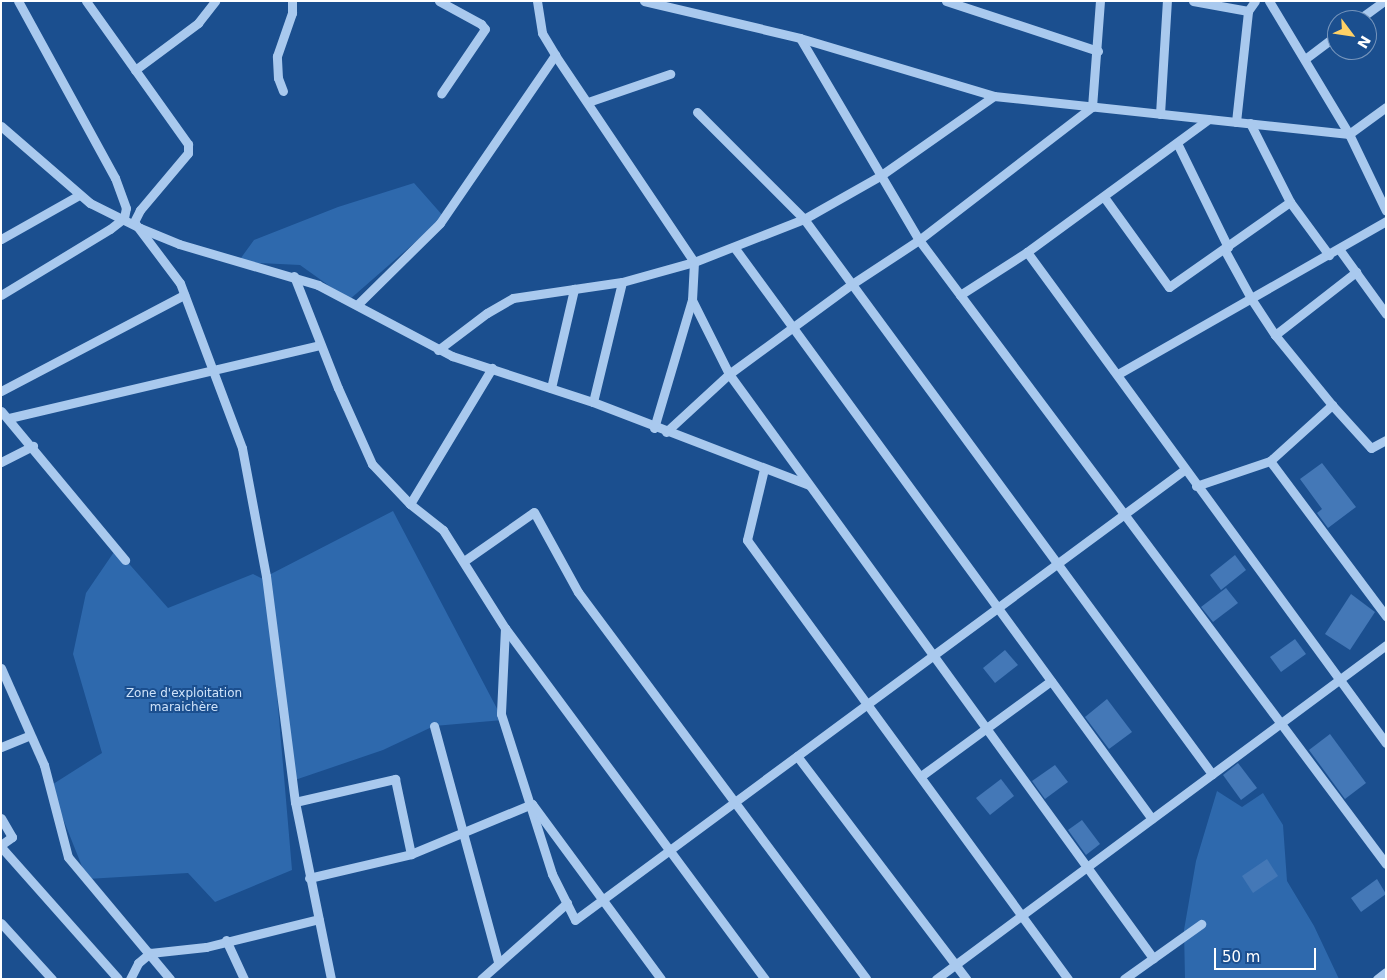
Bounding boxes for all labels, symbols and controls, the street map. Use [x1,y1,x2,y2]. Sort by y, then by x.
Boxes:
north arrow [1327,10,1377,60]
text: N [1354,33,1374,51]
park label: Zone d'exploitation maraichère [126,687,242,715]
scale bar [1217,938,1320,970]
text: 50 m [1222,948,1260,966]

